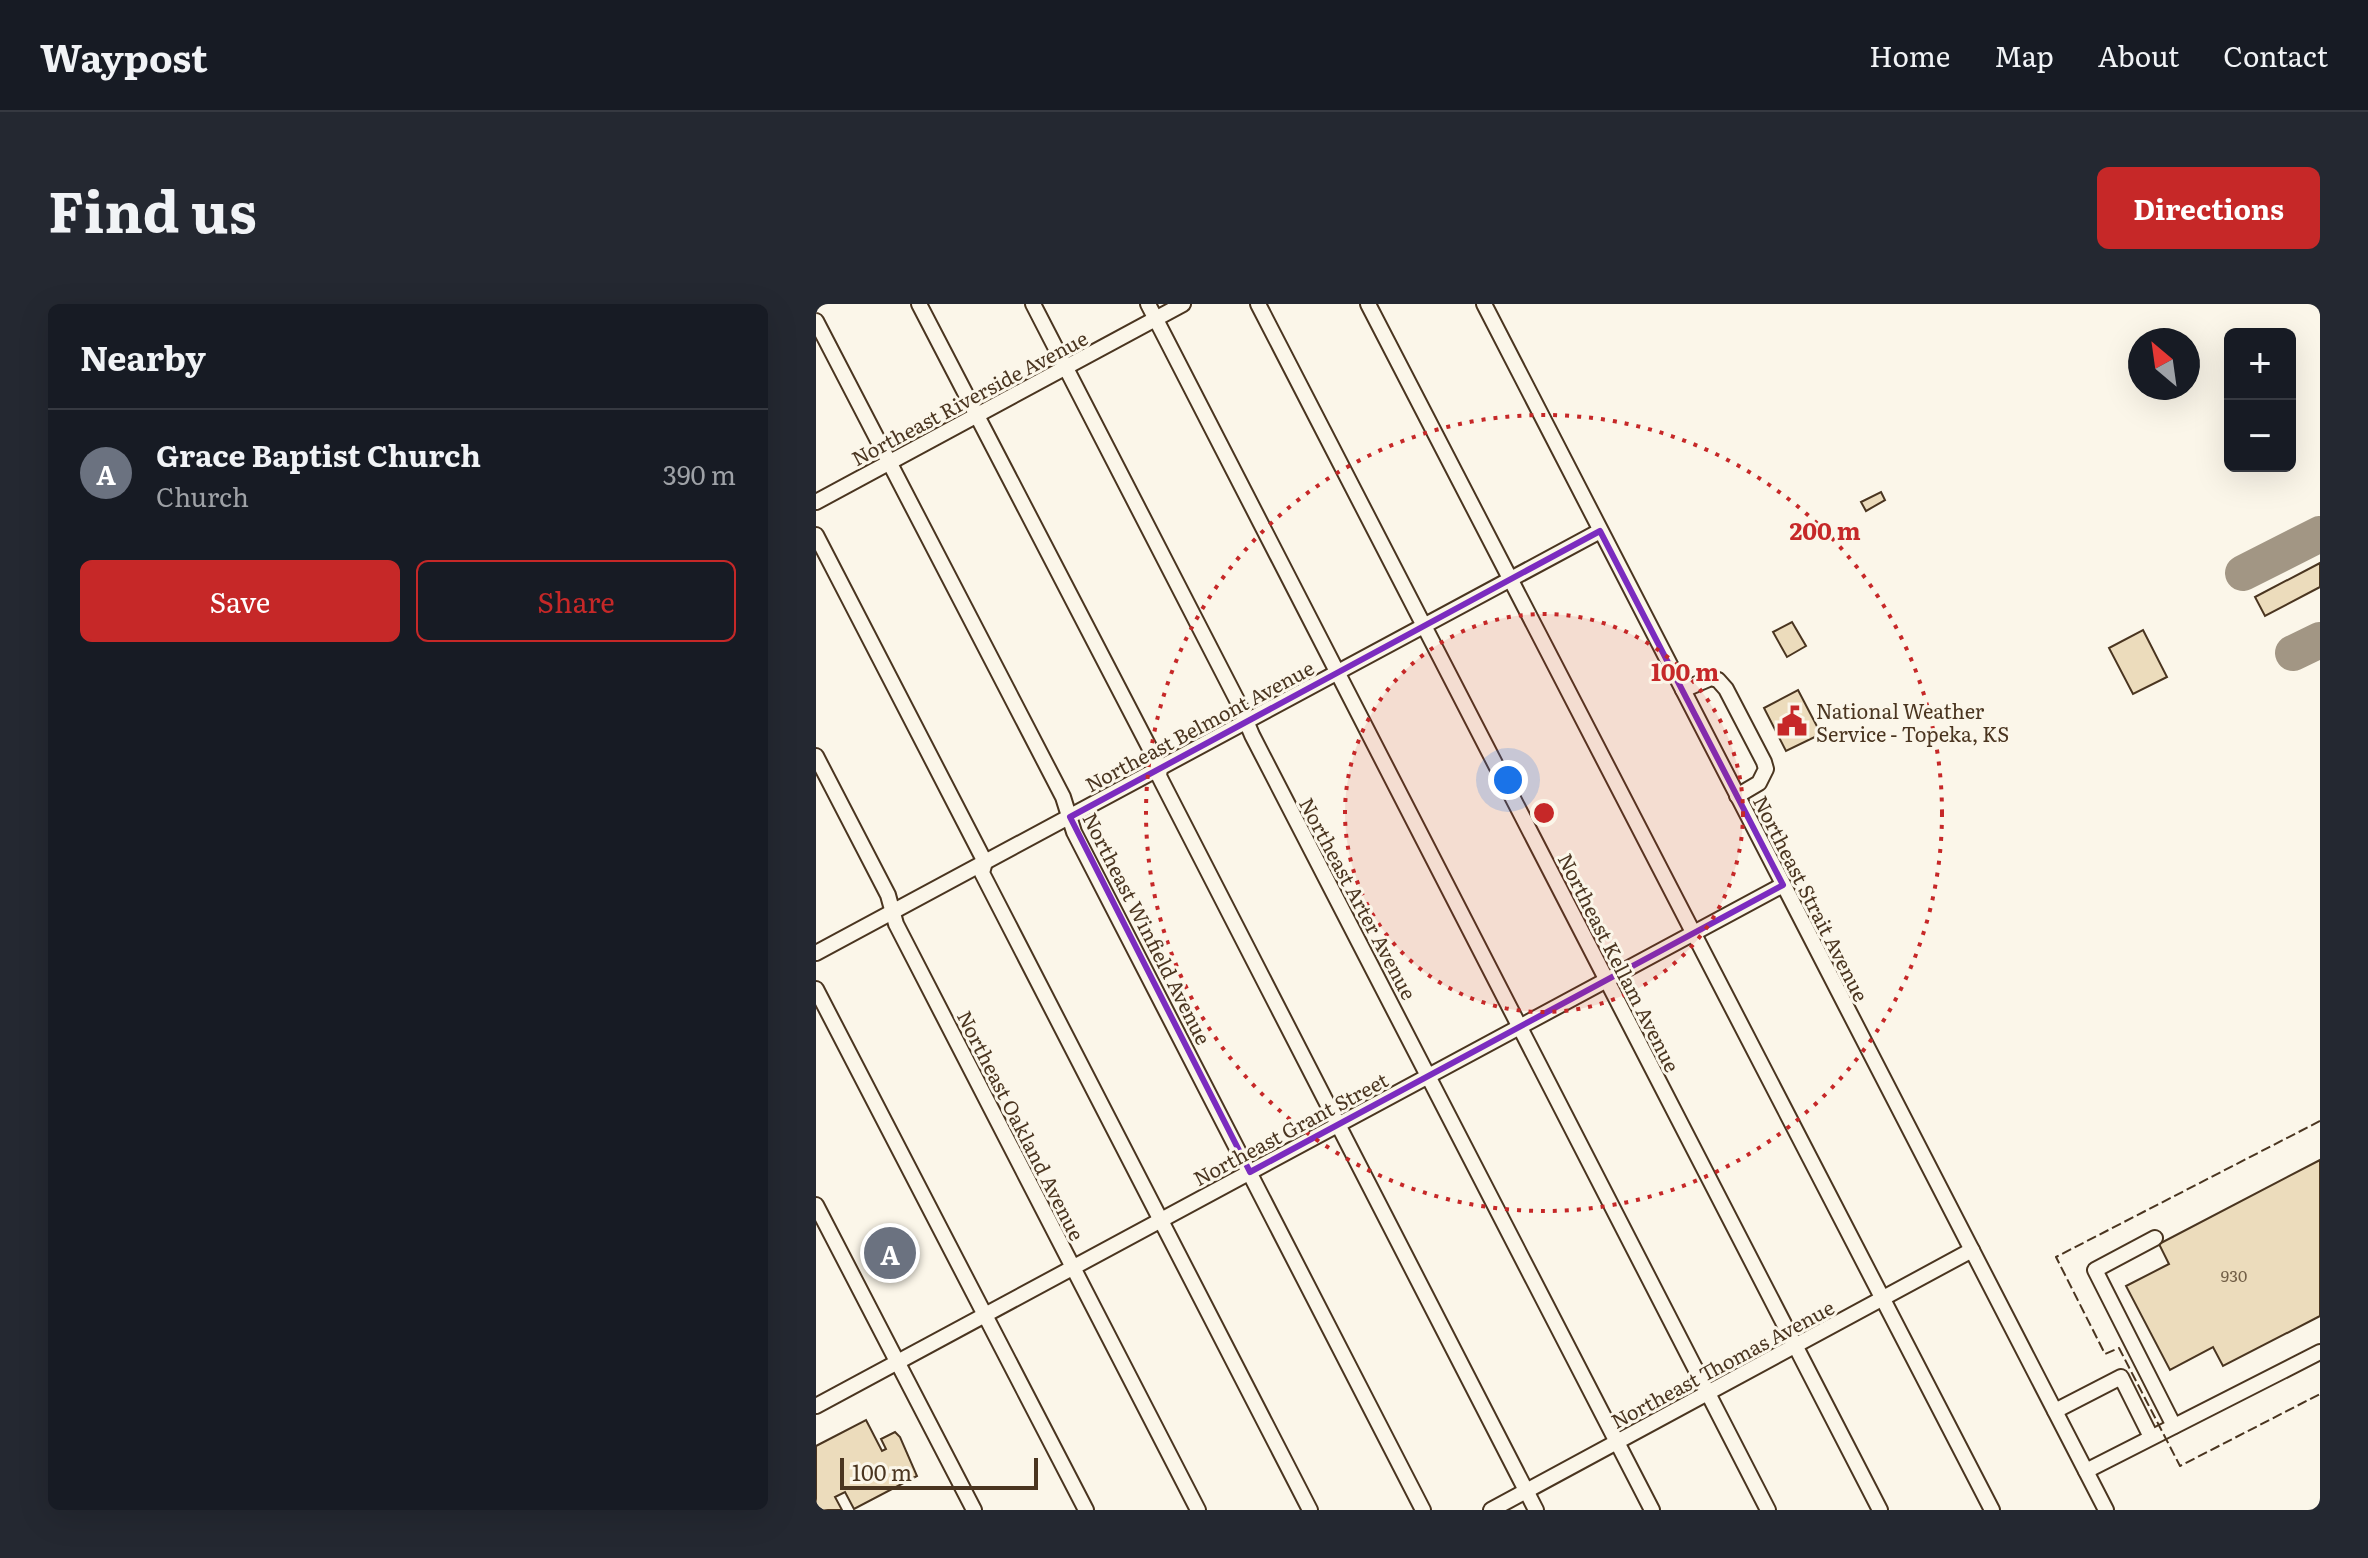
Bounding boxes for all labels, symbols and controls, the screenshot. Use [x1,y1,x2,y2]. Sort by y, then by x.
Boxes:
text: Waypost [40,27,208,84]
text: Home [1869,34,1950,76]
text: Map [1994,34,2054,76]
text: About [2098,34,2179,76]
text: Contact [2223,34,2328,76]
text: Find us [48,167,257,250]
button: Directions [2097,167,2320,249]
street label: Northeast Riverside Avenue [846,322,1092,472]
north arrow [2128,328,2200,400]
map controls [2224,328,2296,472]
button: + [2224,328,2296,400]
text: Nearby [80,331,206,381]
button: − [2224,400,2296,472]
text: Grace Baptist Church [156,432,481,476]
text: A [96,454,116,493]
text: 390 m [663,454,736,493]
text: Church [156,476,249,515]
text: 200 m [1789,512,1861,547]
button: Save [80,560,400,642]
button: Share [416,560,736,642]
street label: Northeast Belmont Avenue [1079,652,1319,798]
text: 100 m [1651,653,1719,688]
place label: National Weather Service - Topeka, KS [1816,695,2009,748]
public building icon: National Weather Service - Topeka, KS [1775,704,1809,738]
your location [1488,760,1528,800]
street label: Northeast Strait Avenue [1747,790,1877,1006]
street label: Northeast Arter Avenue [1293,791,1425,1005]
centre of rings [1530,799,1558,827]
street label: Northeast Winfield Avenue [1076,807,1220,1049]
street label: Northeast Kellam Avenue [1552,847,1688,1077]
street label: Northeast Oakland Avenue [951,1005,1093,1245]
street label: Northeast Grant Street [1187,1064,1393,1192]
pin: A [864,1223,916,1283]
house number: 930 [2221,1263,2247,1287]
street label: Northeast Thomas Avenue [1605,1291,1839,1435]
scale bar [840,1454,1038,1490]
text: 100 m [852,1455,912,1488]

